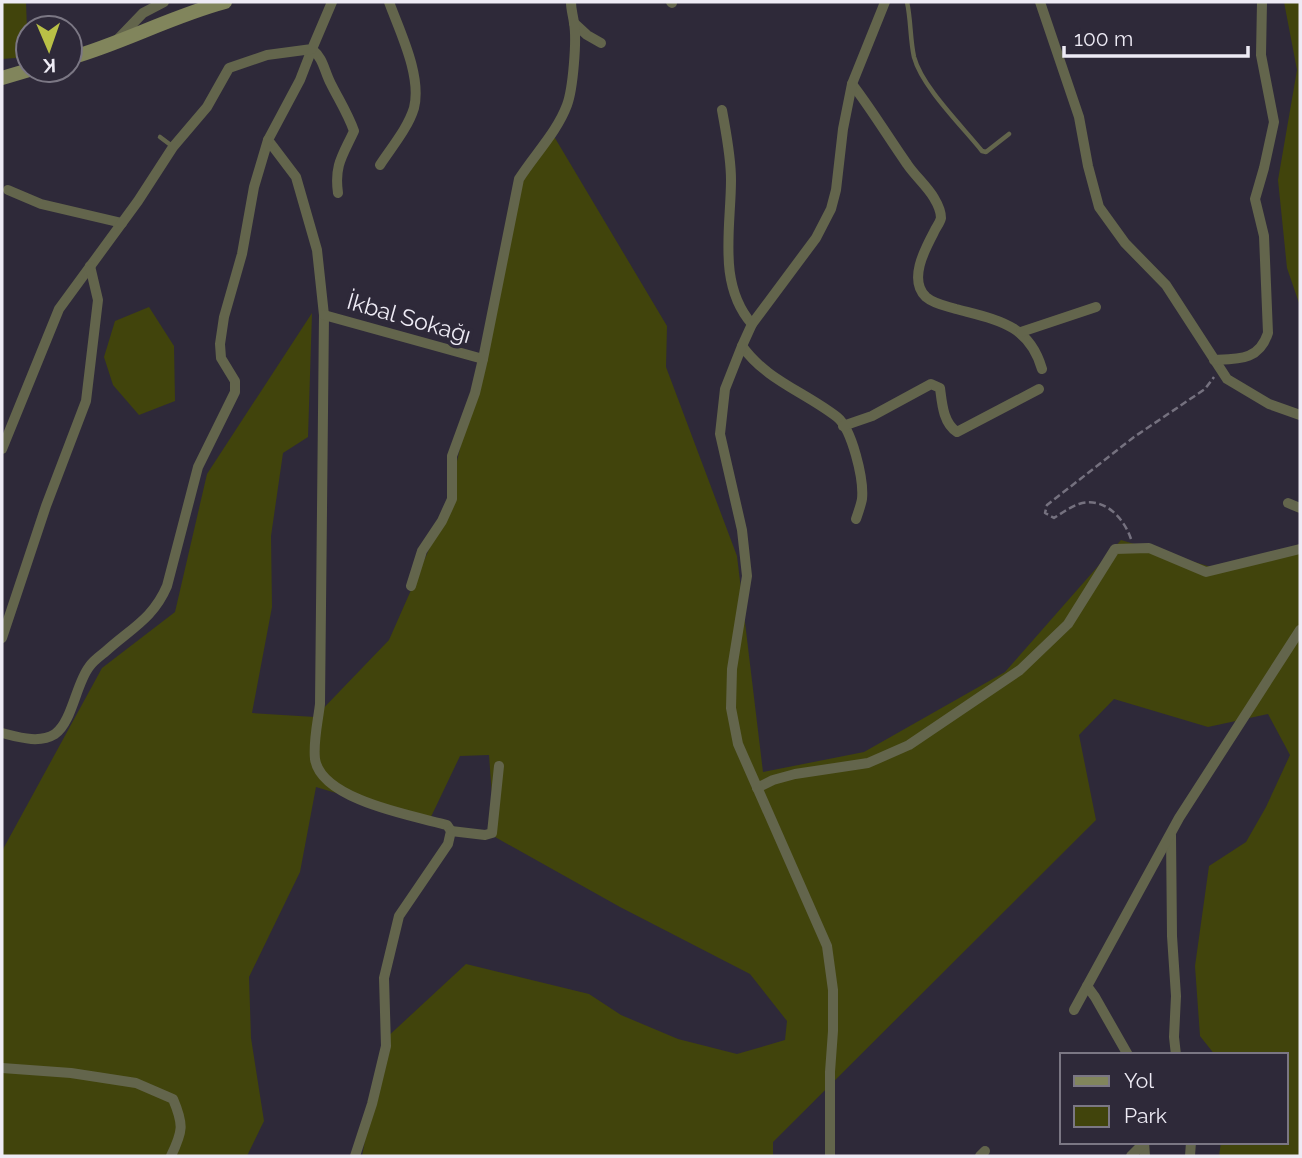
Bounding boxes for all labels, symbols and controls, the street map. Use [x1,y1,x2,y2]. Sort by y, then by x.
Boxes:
north arrow [14,14,84,84]
scale bar [1064,14,1248,58]
text: 100 m [1074,26,1133,51]
text: K [43,55,56,77]
street label: İkbal Sokağı [344,287,474,348]
legend [1060,1053,1288,1144]
text: Yol [1124,1068,1154,1093]
text: Park [1124,1103,1167,1128]

